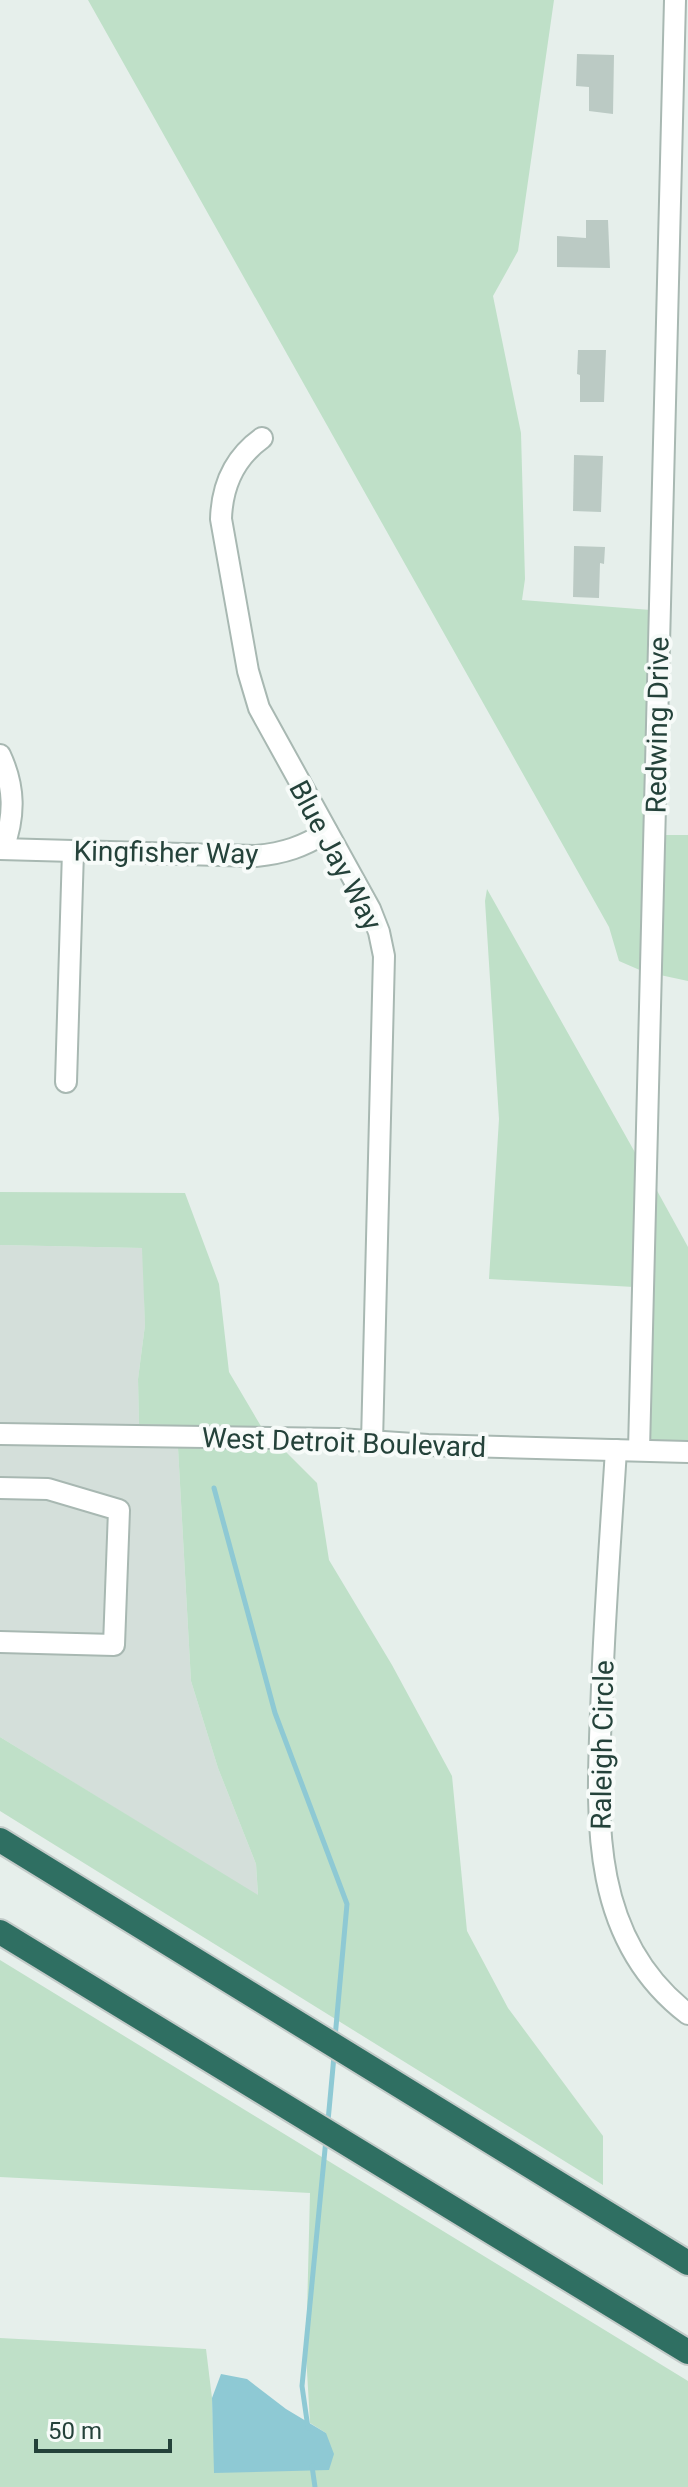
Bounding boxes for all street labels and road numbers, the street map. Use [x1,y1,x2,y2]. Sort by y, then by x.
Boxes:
street label: Redwing Drive [639,636,676,814]
street label: Blue Jay Way [282,775,389,936]
street label: Kingfisher Way [73,834,259,871]
street label: West Detroit Boulevard [201,1421,487,1464]
street label: Raleigh Circle [585,1660,620,1830]

